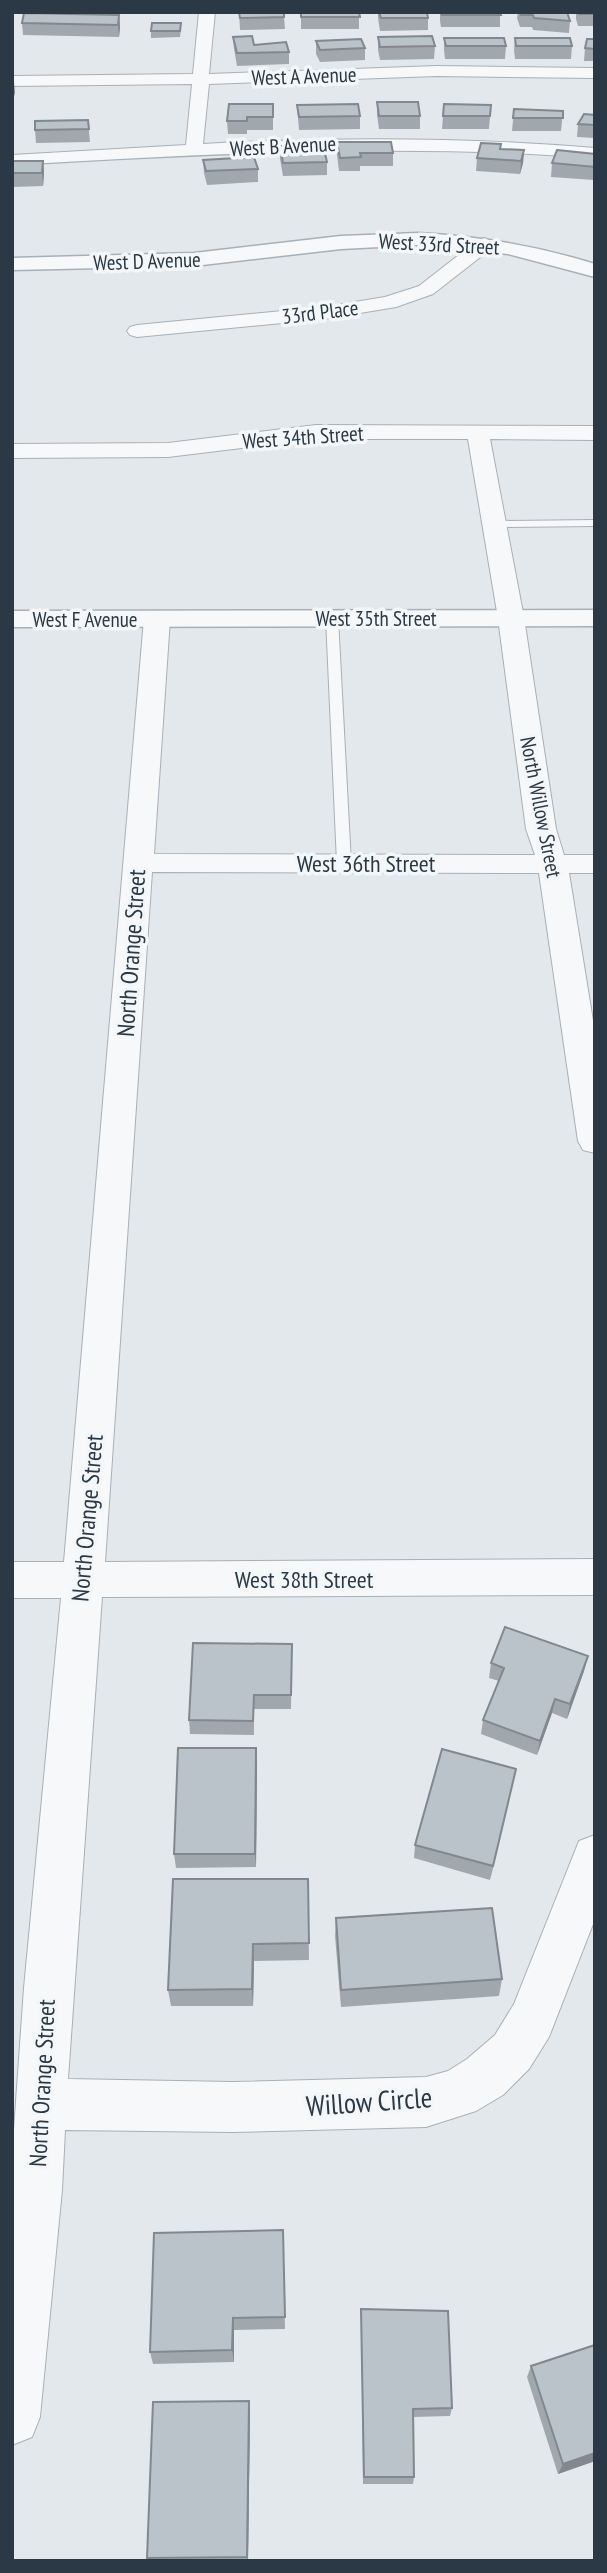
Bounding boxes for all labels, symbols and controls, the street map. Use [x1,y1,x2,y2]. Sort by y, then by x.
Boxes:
street label: West A Avenue [251,61,357,91]
street label: West B Avenue [229,130,337,162]
street label: West 33rd Street [378,227,500,261]
street label: West D Avenue [93,246,201,276]
street label: 33rd Place [280,294,360,330]
street label: West 34th Street [242,419,365,455]
street label: West 35th Street [315,605,437,632]
street label: West F Avenue [32,606,138,633]
street label: North Willow Street [514,734,568,880]
street label: West 36th Street [297,848,436,879]
street label: North Orange Street [110,868,152,1038]
street label: North Orange Street [64,1433,110,1603]
street label: West 38th Street [235,1564,374,1595]
street label: North Orange Street [22,1998,62,2168]
street label: Willow Circle [305,2078,433,2124]

